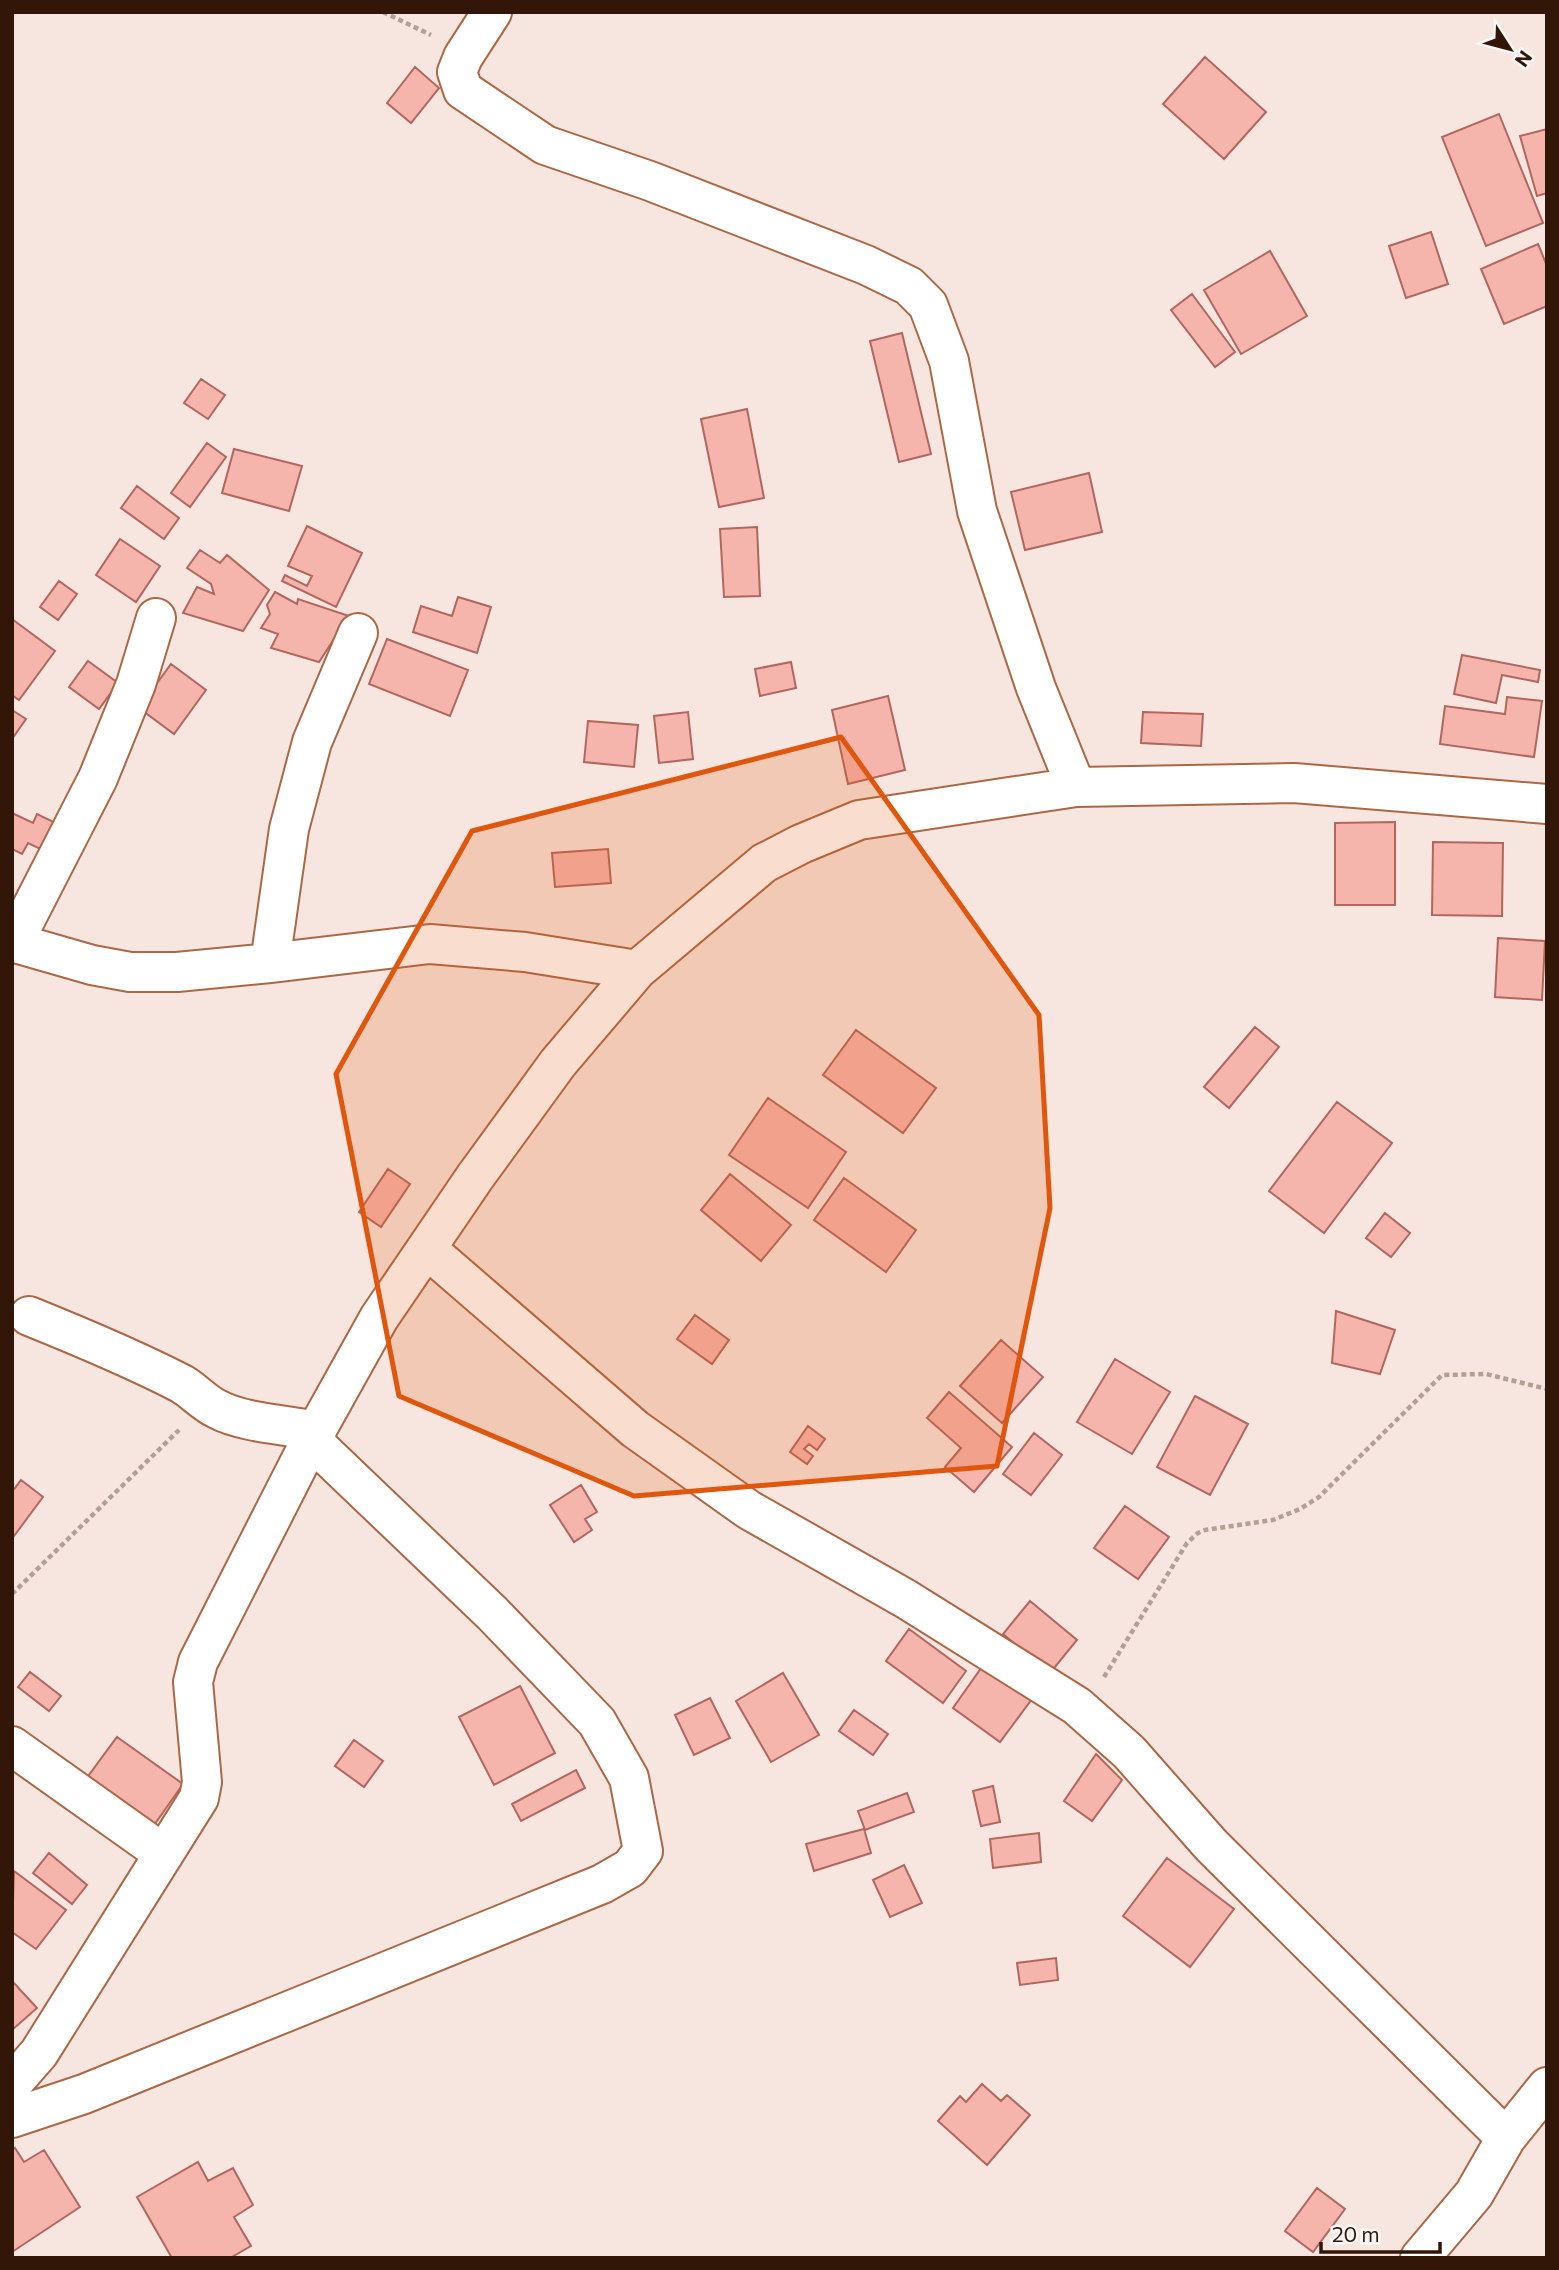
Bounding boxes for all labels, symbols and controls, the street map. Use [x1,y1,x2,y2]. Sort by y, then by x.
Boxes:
north arrow [1475,14,1545,84]
text: N [1511,47,1538,72]
scale bar [1321,2210,1440,2254]
text: 20 m [1332,2221,1380,2246]

